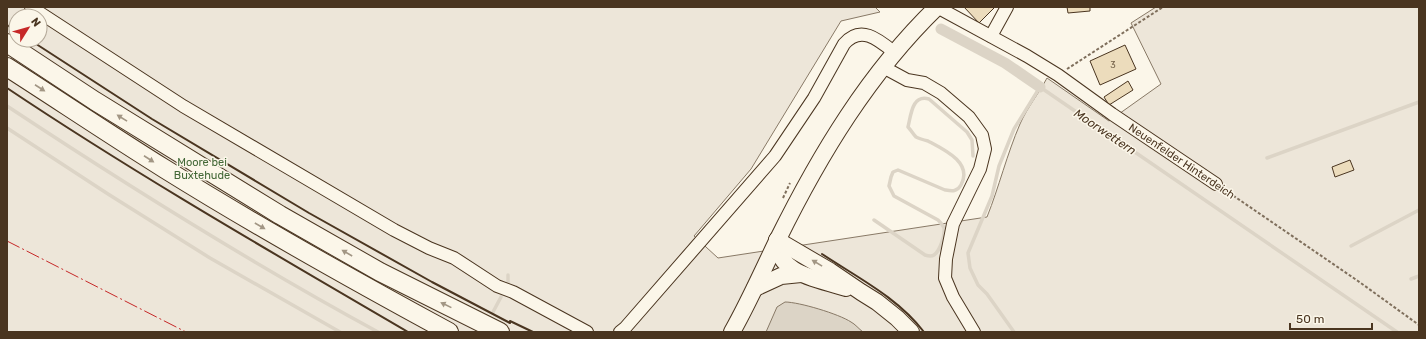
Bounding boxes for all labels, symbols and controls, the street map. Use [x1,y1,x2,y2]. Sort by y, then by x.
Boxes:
north arrow [8,8,48,48]
text: N [28,15,43,29]
house number: 3 [1110,60,1116,70]
one-way arrow [34,85,46,92]
water label: Moorwettern [1071,106,1139,158]
one-way arrow [116,114,128,121]
street label: Neuenfelder Hinterdeich [1126,121,1237,202]
one-way arrow [144,155,154,163]
park label: Moore bei Buxtehude [174,156,230,182]
one-way arrow [254,222,266,229]
one-way arrow [341,249,352,256]
one-way arrow [811,259,823,266]
one-way arrow [440,301,452,308]
scale bar [1290,305,1372,331]
text: 50 m [1296,312,1324,326]

